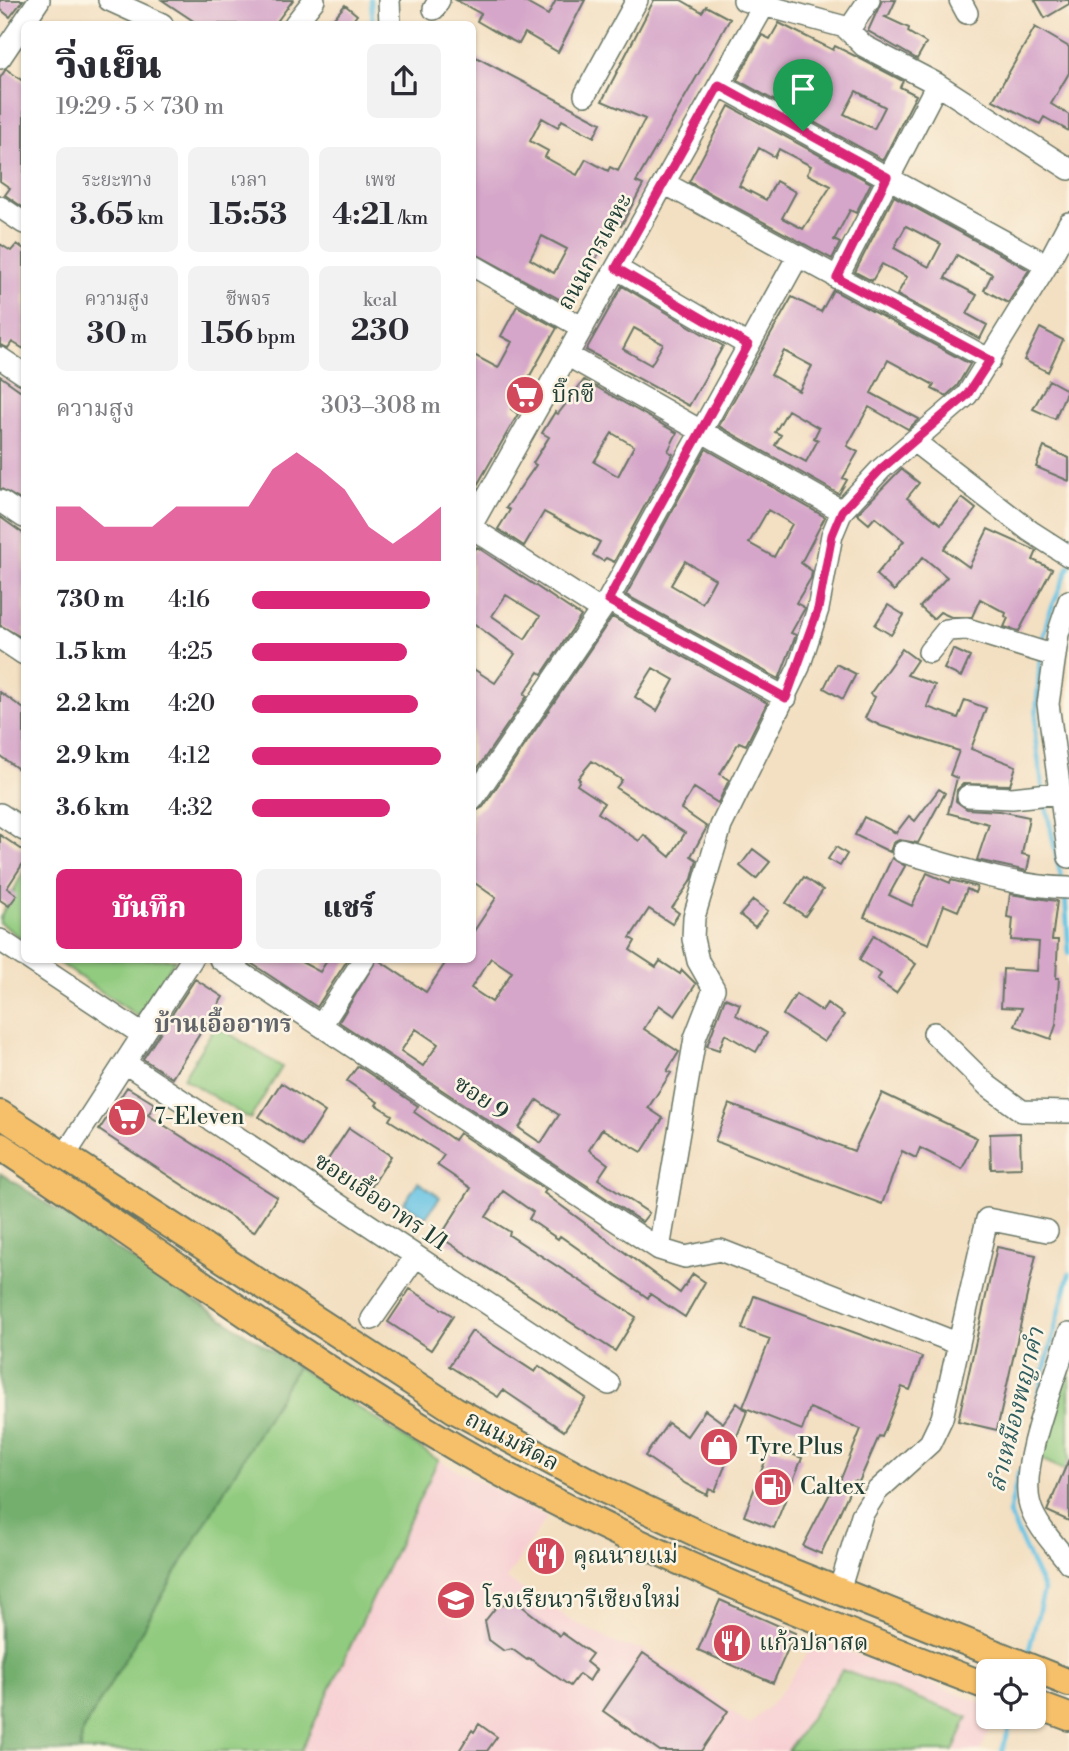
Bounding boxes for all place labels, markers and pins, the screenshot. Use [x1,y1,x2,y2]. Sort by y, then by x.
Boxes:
pin [773,59,833,131]
supermarket icon: บิ๊กซี [504,374,546,416]
place label: บิ๊กซี [552,377,594,409]
supermarket icon: 7-Eleven [106,1096,148,1138]
place label: 7-Eleven [154,1103,245,1131]
shop icon: Tyre Plus [698,1426,740,1468]
place label: Tyre Plus [746,1433,843,1461]
fuel station icon: Caltex [752,1466,794,1508]
place label: Caltex [800,1473,866,1501]
restaurant icon: คุณนายแม่ [525,1535,567,1577]
place label: คุณนายแม่ [573,1542,678,1570]
school or university icon: โรงเรียนวารีเชียงใหม่ [435,1579,477,1621]
place label: โรงเรียนวารีเชียงใหม่ [482,1583,681,1614]
restaurant icon: แก้วปลาสด [711,1622,753,1664]
place label: แก้วปลาสด [759,1629,868,1657]

